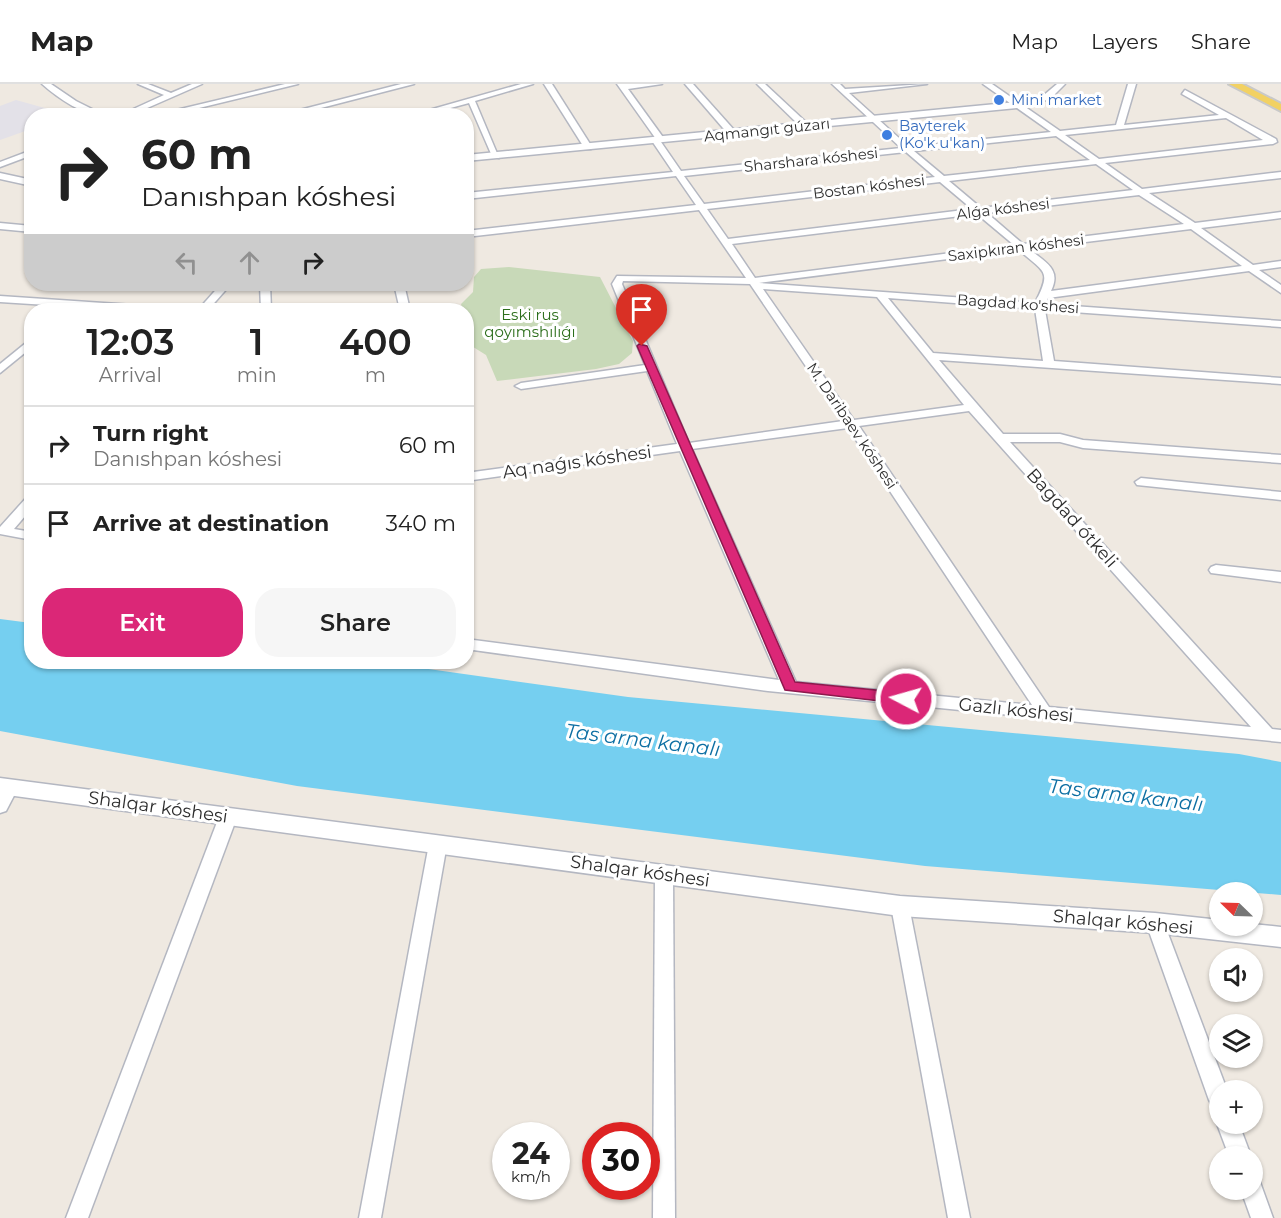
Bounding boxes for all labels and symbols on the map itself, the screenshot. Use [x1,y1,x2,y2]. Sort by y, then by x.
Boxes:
place label: Mini market [1011,90,1102,109]
marker: Mini market [992,93,1006,107]
street label: Aqmangıt gúzarı [703,113,831,146]
place label: Bayterek (Ko'k u'kan) [899,116,985,152]
marker: Bayterek (Ko'k u'kan) [880,128,894,142]
street label: Sharshara kóshesi [743,143,879,176]
street label: Bostan kóshesi [812,170,926,203]
street label: Alǵa kóshesi [955,193,1051,224]
street label: Saxipkıran kóshesi [947,230,1085,265]
pin [616,284,667,346]
street label: Bagdad ko'shesi [956,290,1080,317]
park label: Eski rus qoyımshılıǵı [484,305,576,341]
street label: M. Daribaev kóshesi [803,359,902,493]
street label: Aq naǵıs kóshesi [501,441,653,483]
street label: Bagdad ótkeli [1022,464,1122,572]
position arrow [874,667,938,731]
street label: Gazlı kóshesi [958,693,1074,727]
water label: Tas arna kanalı [564,719,722,761]
water label: Tas arna kanalı [1047,774,1205,816]
street label: Shalqar kóshesi [87,786,229,828]
street label: Shalqar kóshesi [569,850,711,892]
north arrow [1209,882,1263,936]
street label: Shalqar kóshesi [1052,905,1194,939]
speed limit sign: 30 [582,1122,660,1200]

